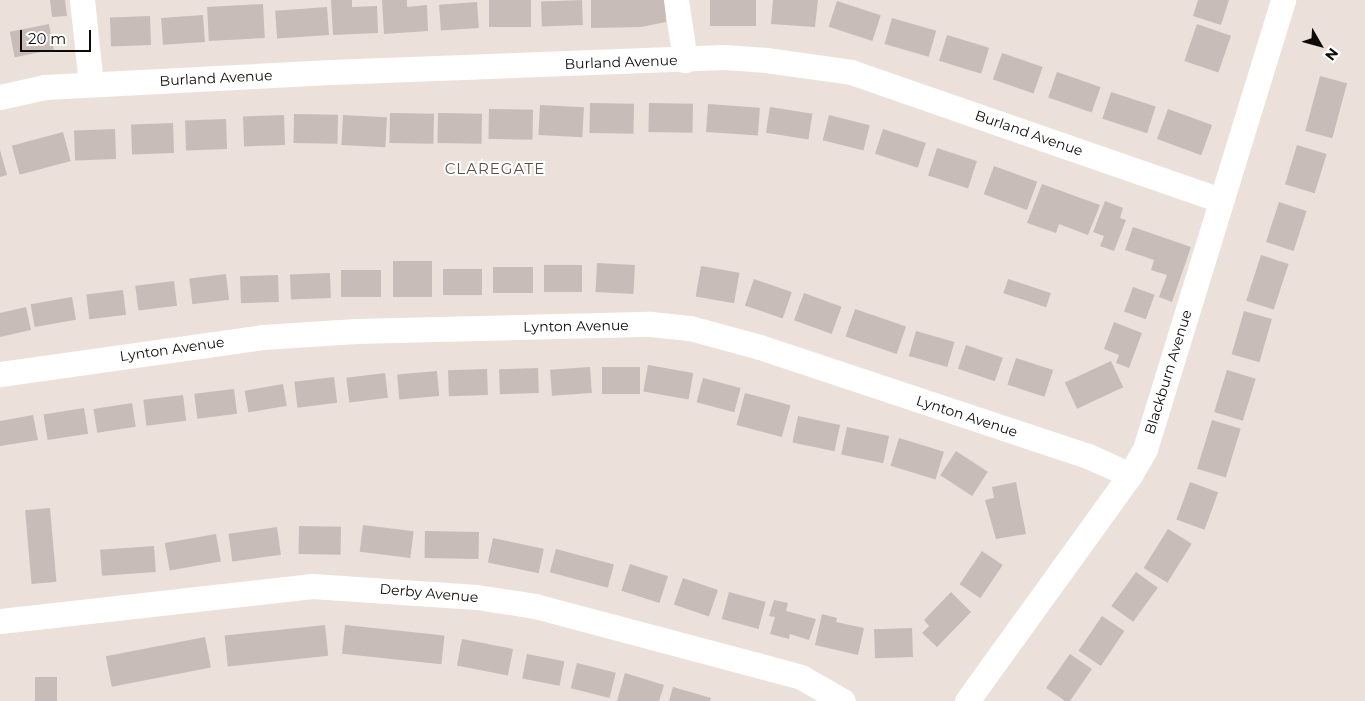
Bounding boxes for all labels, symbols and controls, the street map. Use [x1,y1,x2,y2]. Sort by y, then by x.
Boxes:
scale bar [22,20,94,52]
north arrow [1295,20,1345,70]
text: 20 m [28,29,66,48]
text: N [1321,44,1342,64]
street label: Burland Avenue [564,52,678,72]
street label: Burland Avenue [159,67,273,89]
street label: Burland Avenue [973,107,1085,159]
district label: CLAREGATE [444,160,546,178]
street label: Blackburn Avenue [1141,308,1195,436]
street label: Lynton Avenue [523,317,629,335]
street label: Lynton Avenue [119,333,225,365]
street label: Lynton Avenue [914,392,1020,440]
street label: Derby Avenue [379,580,479,606]

